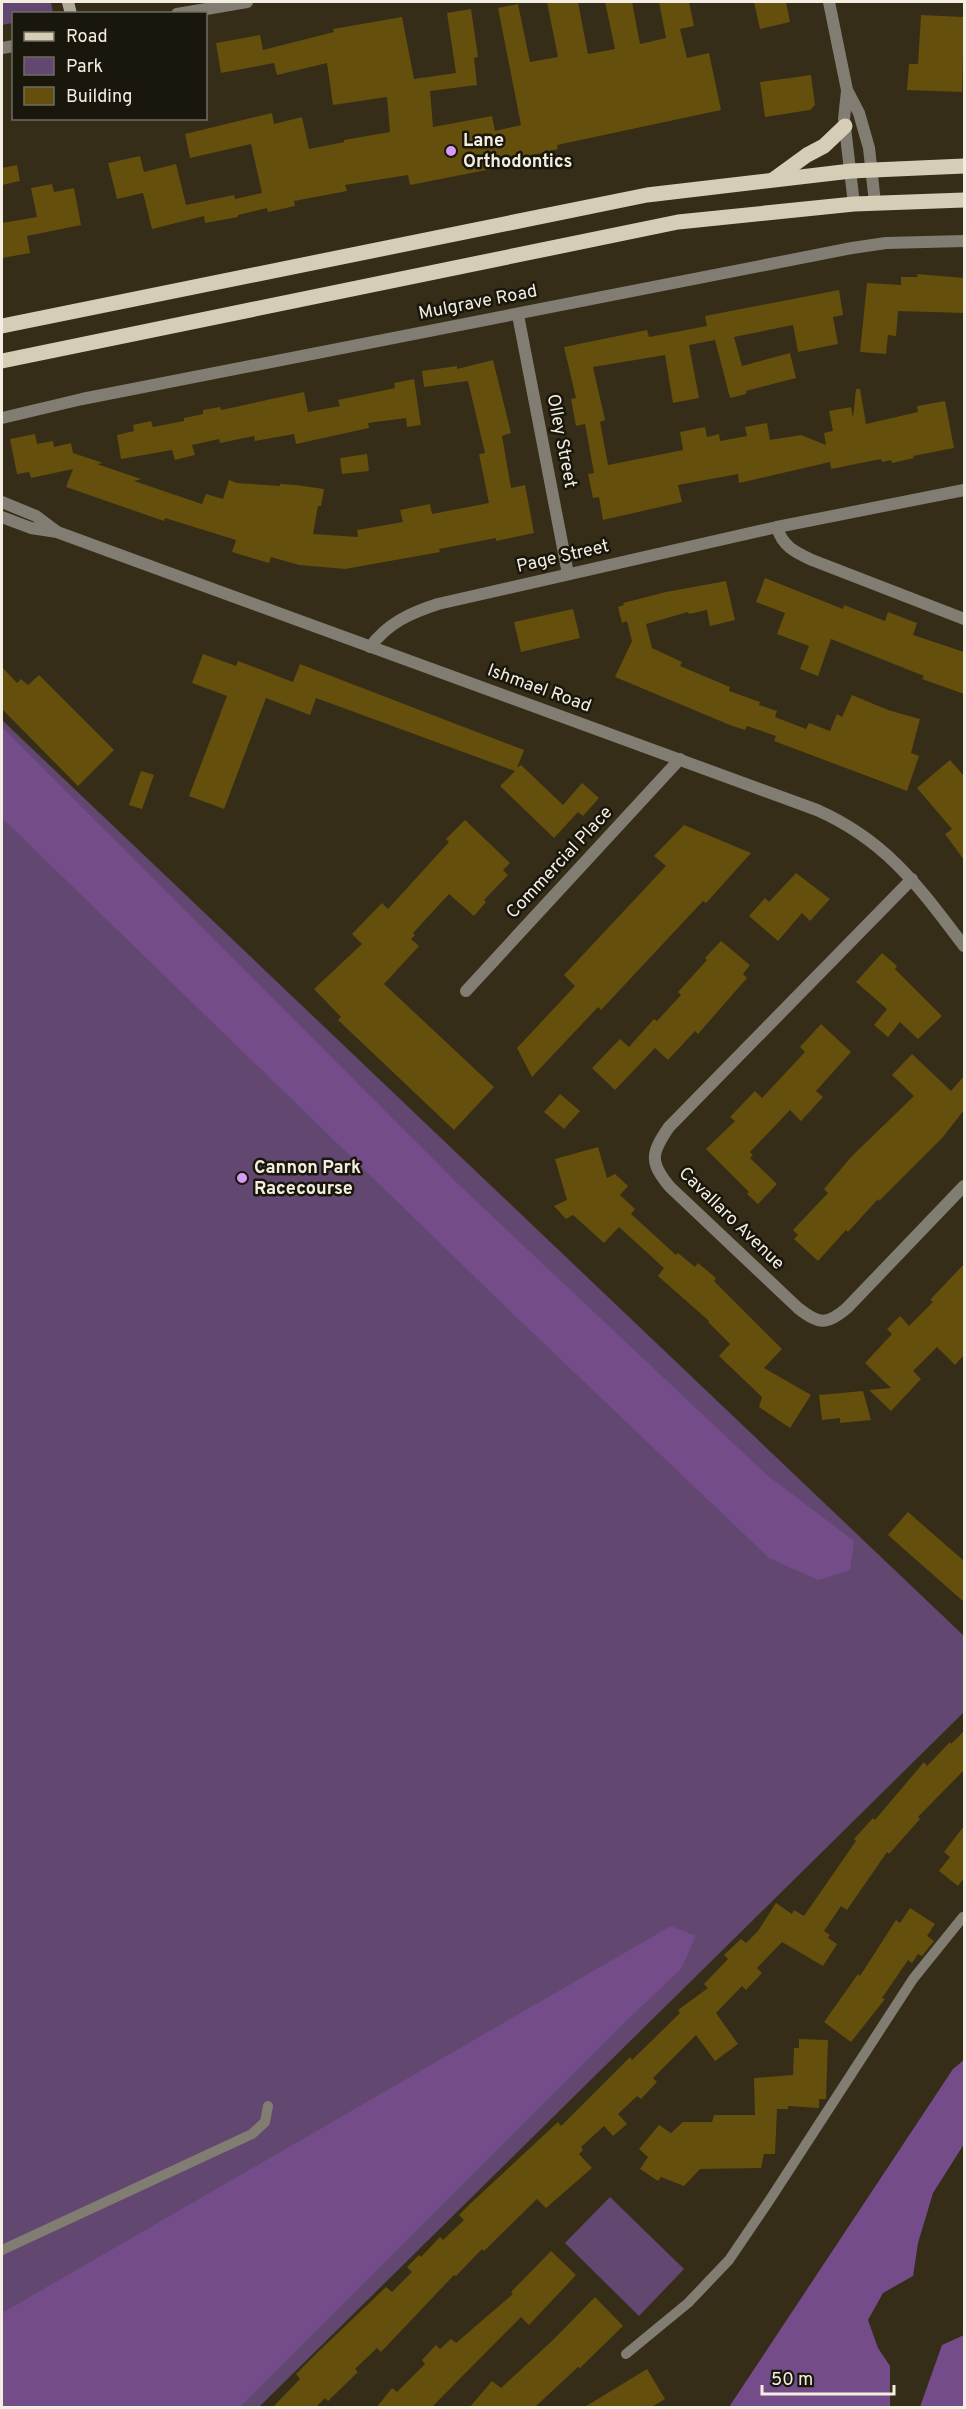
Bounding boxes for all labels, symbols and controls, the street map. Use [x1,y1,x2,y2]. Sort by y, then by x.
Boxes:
legend [12,12,207,120]
text: Road [66,26,108,49]
text: Park [66,56,103,79]
text: Building [66,86,132,109]
place label: Lane Orthodontics [463,130,572,174]
marker: Lane Orthodontics [444,144,458,158]
street label: Mulgrave Road [417,280,539,326]
street label: Olley Street [541,392,581,490]
street label: Page Street [515,535,611,579]
street label: Ishmael Road [484,660,594,718]
street label: Commercial Place [502,802,618,924]
place label: Cannon Park Racecourse [254,1157,361,1201]
street label: Cavallaro Avenue [673,1163,789,1275]
marker: Cannon Park Racecourse [235,1171,249,1185]
scale bar [762,2358,894,2396]
text: 50 m [771,2369,813,2392]

